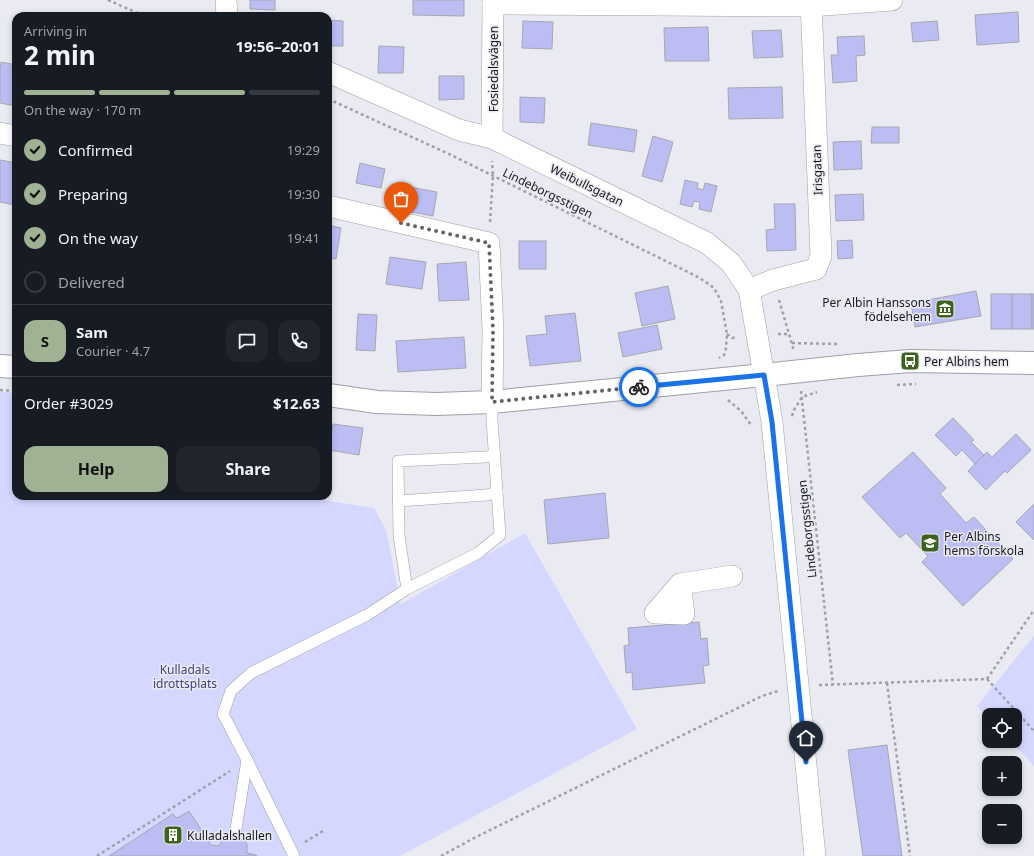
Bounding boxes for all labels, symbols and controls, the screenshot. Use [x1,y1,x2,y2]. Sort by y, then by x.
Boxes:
text: Arriving in [24,22,87,40]
street label: Fosiedalsvägen [485,26,502,112]
text: 19:56–20:01 [235,36,320,56]
text: 2 min [24,37,96,73]
text: On the way · 170 m [24,101,141,119]
icon: check [24,139,46,161]
text: Confirmed [58,140,133,160]
text: 19:29 [287,141,320,159]
street label: Irisgatan [808,144,826,196]
street label: Weibullsgatan [547,160,627,210]
street label: Lindeborgsstigen [500,164,596,222]
pin [384,182,418,223]
icon: check [24,183,46,205]
text: Preparing [58,184,128,204]
text: 19:30 [287,185,320,203]
icon: bag [390,188,412,210]
icon: check [24,227,46,249]
text: On the way [58,228,138,248]
text: 19:41 [287,229,320,247]
text: Delivered [58,272,125,292]
place label: Per Albin Hanssons födelsehem [822,294,931,325]
museum icon: Per Albin Hanssons födelsehem [934,298,956,320]
button: chat [226,320,268,362]
button: phone [278,320,320,362]
text: Sam [76,322,108,342]
text: S [41,331,49,351]
text: Courier · 4.7 [76,342,150,360]
bus stop icon: Per Albins hem [899,350,921,372]
place label: Per Albins hem [924,353,1009,370]
courier [619,367,659,407]
icon: bike [628,376,650,398]
text: Order #3029 [24,393,113,413]
text: $12.63 [273,393,320,413]
button: Help [24,446,168,492]
button: Share [176,446,320,492]
street label: Lindeborgsstigen [793,479,821,579]
place label: Per Albins hems förskola [944,528,1024,559]
school or university icon: Per Albins hems förskola [919,532,941,554]
park label: Kulladals idrottsplats [153,661,217,692]
map controls [982,708,1022,844]
button: locate [982,708,1022,748]
pin [789,721,823,762]
icon: home [795,727,817,749]
button: + [982,756,1022,796]
button: − [982,804,1022,844]
building icon: Kulladalshallen [162,824,184,846]
place label: Kulladalshallen [187,827,272,844]

